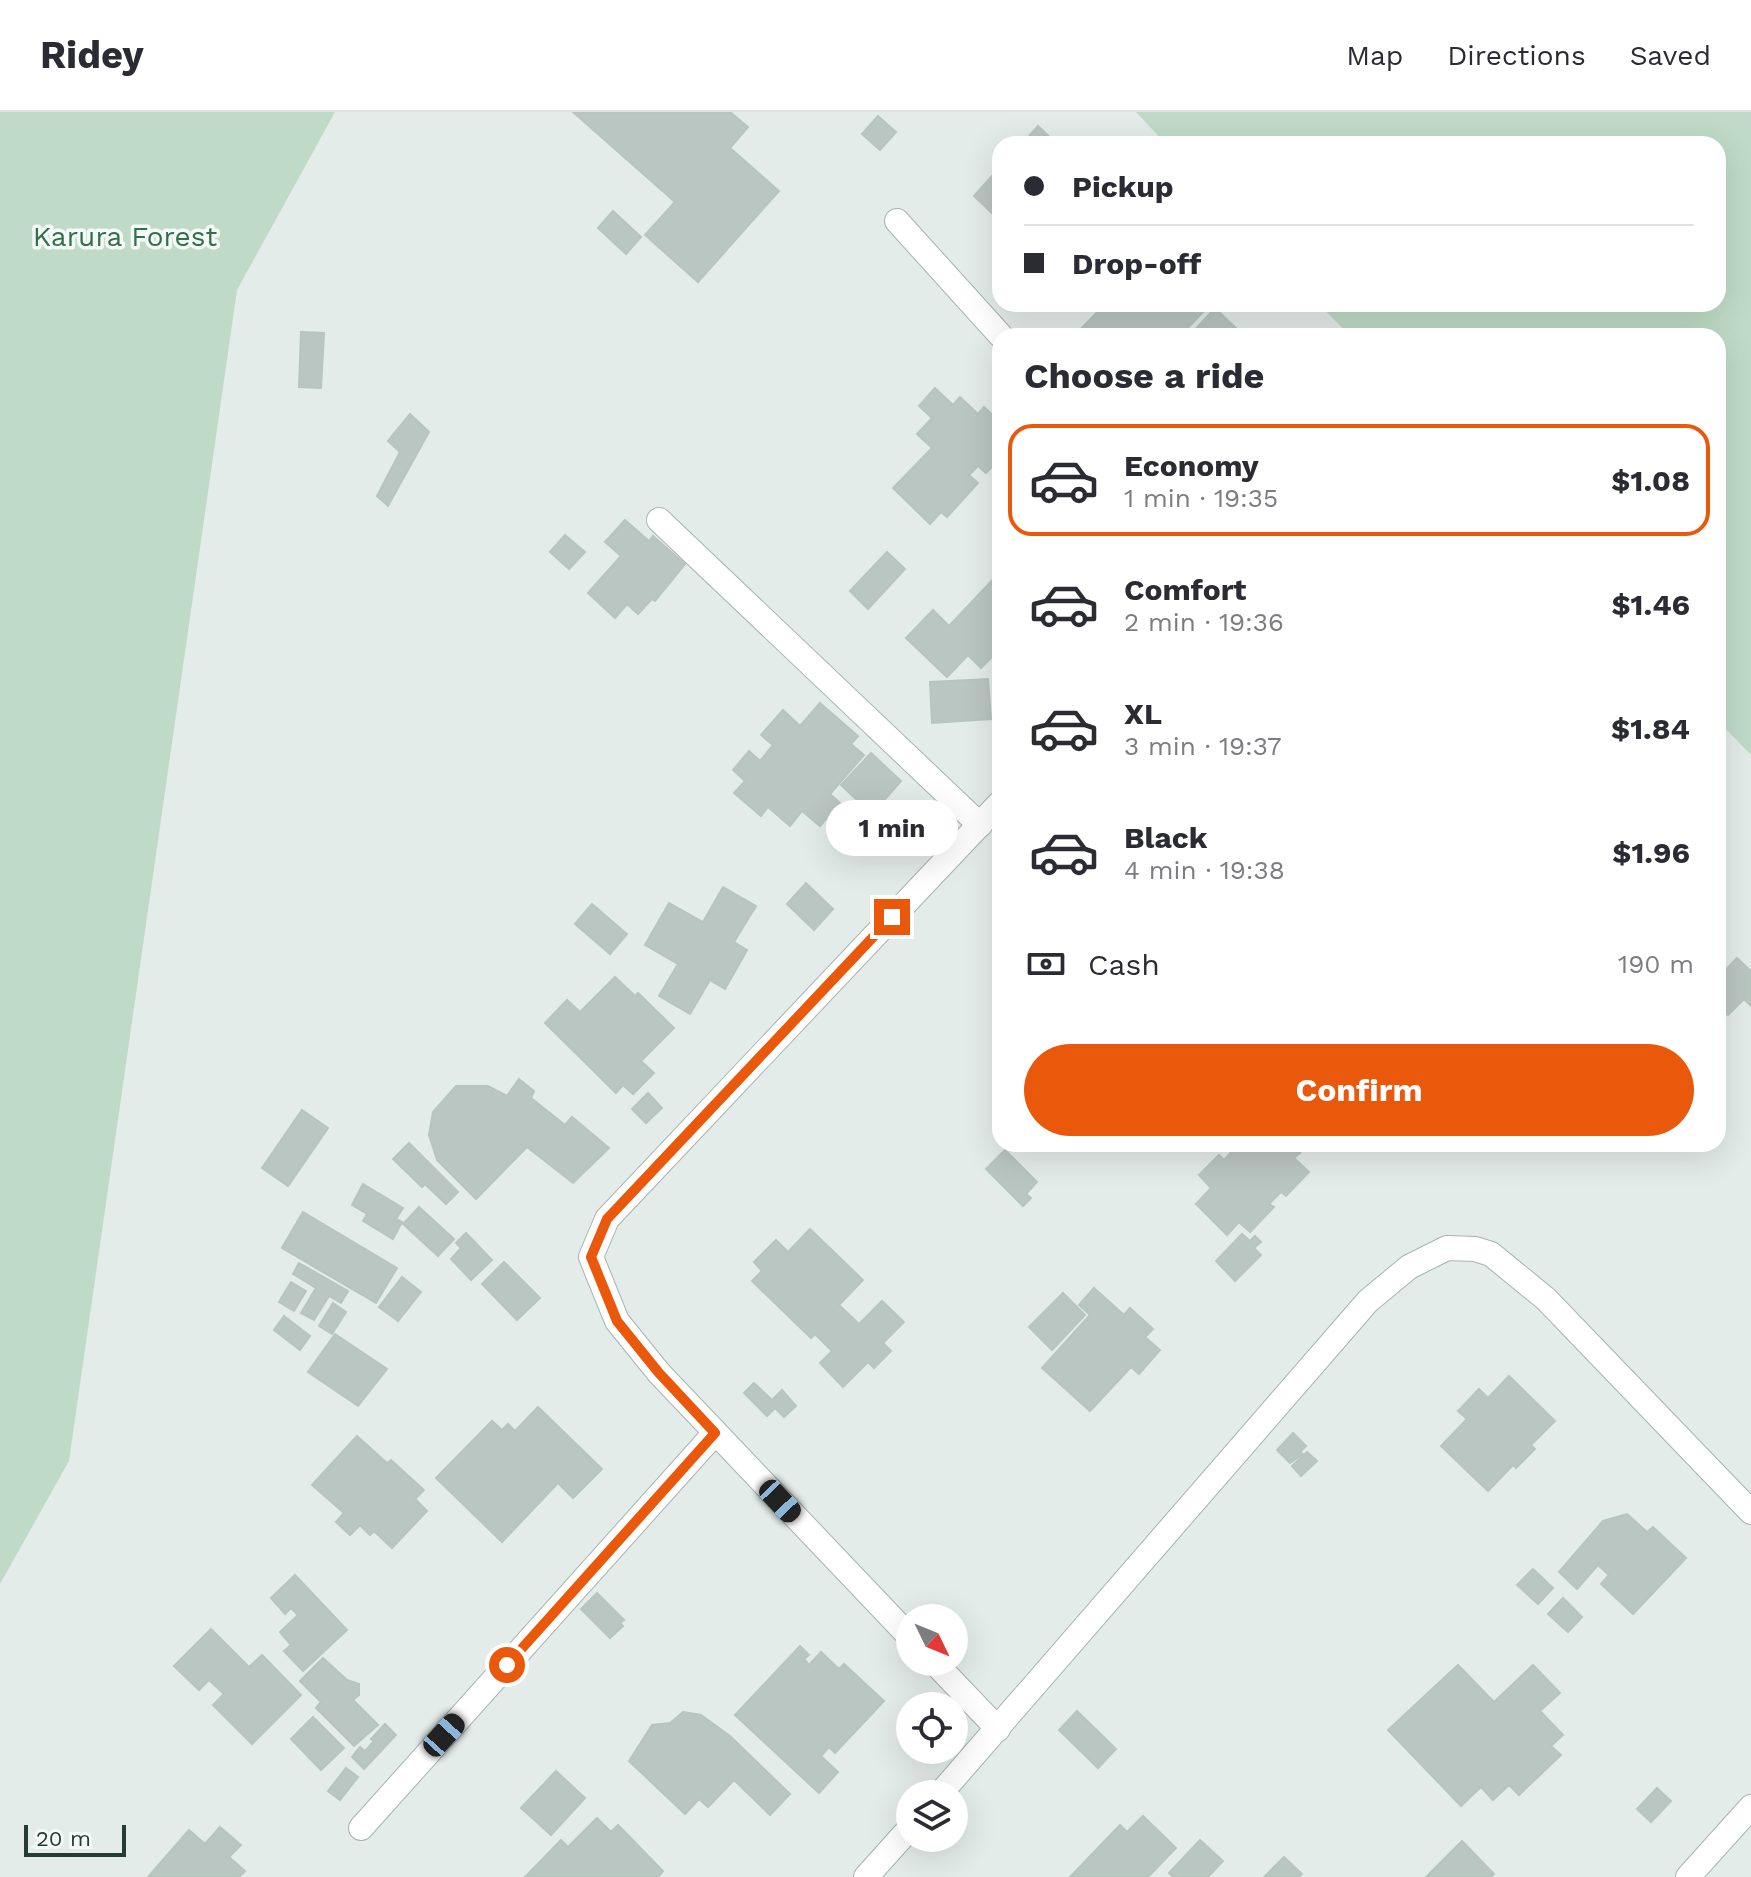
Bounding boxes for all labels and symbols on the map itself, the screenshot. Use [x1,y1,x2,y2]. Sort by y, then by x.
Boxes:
park label: Karura Forest [33,220,217,253]
callout: 1 min [826,801,958,857]
route end [874,899,910,935]
car [755,1475,805,1527]
north arrow [896,1604,968,1676]
route start [489,1647,525,1683]
car [419,1709,469,1761]
scale bar [24,1821,126,1857]

